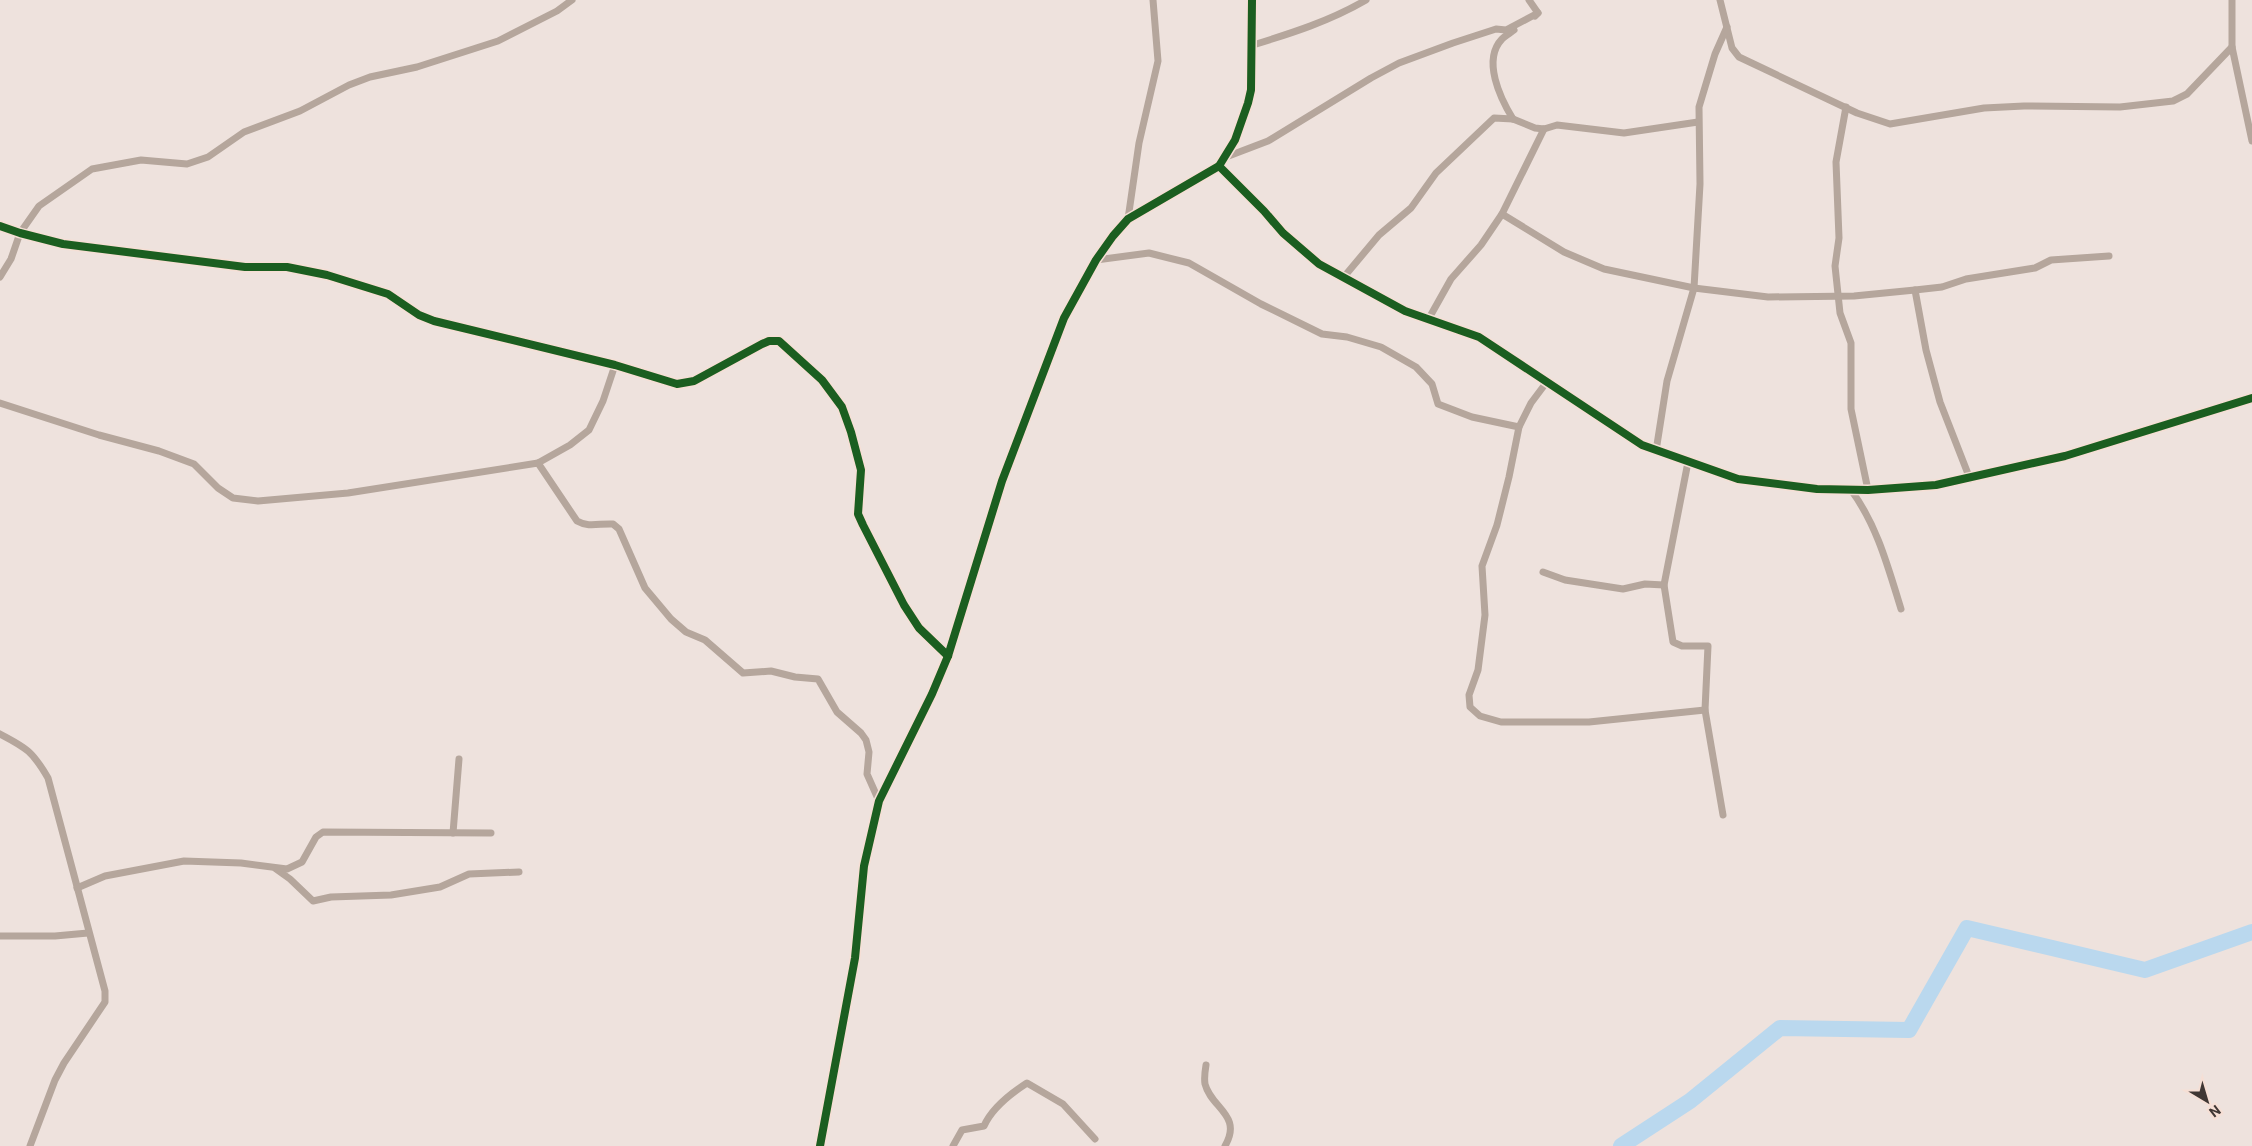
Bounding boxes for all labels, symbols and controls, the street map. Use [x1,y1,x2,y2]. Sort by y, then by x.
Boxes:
north arrow [2182,1076,2232,1126]
text: N [2206,1102,2224,1121]

